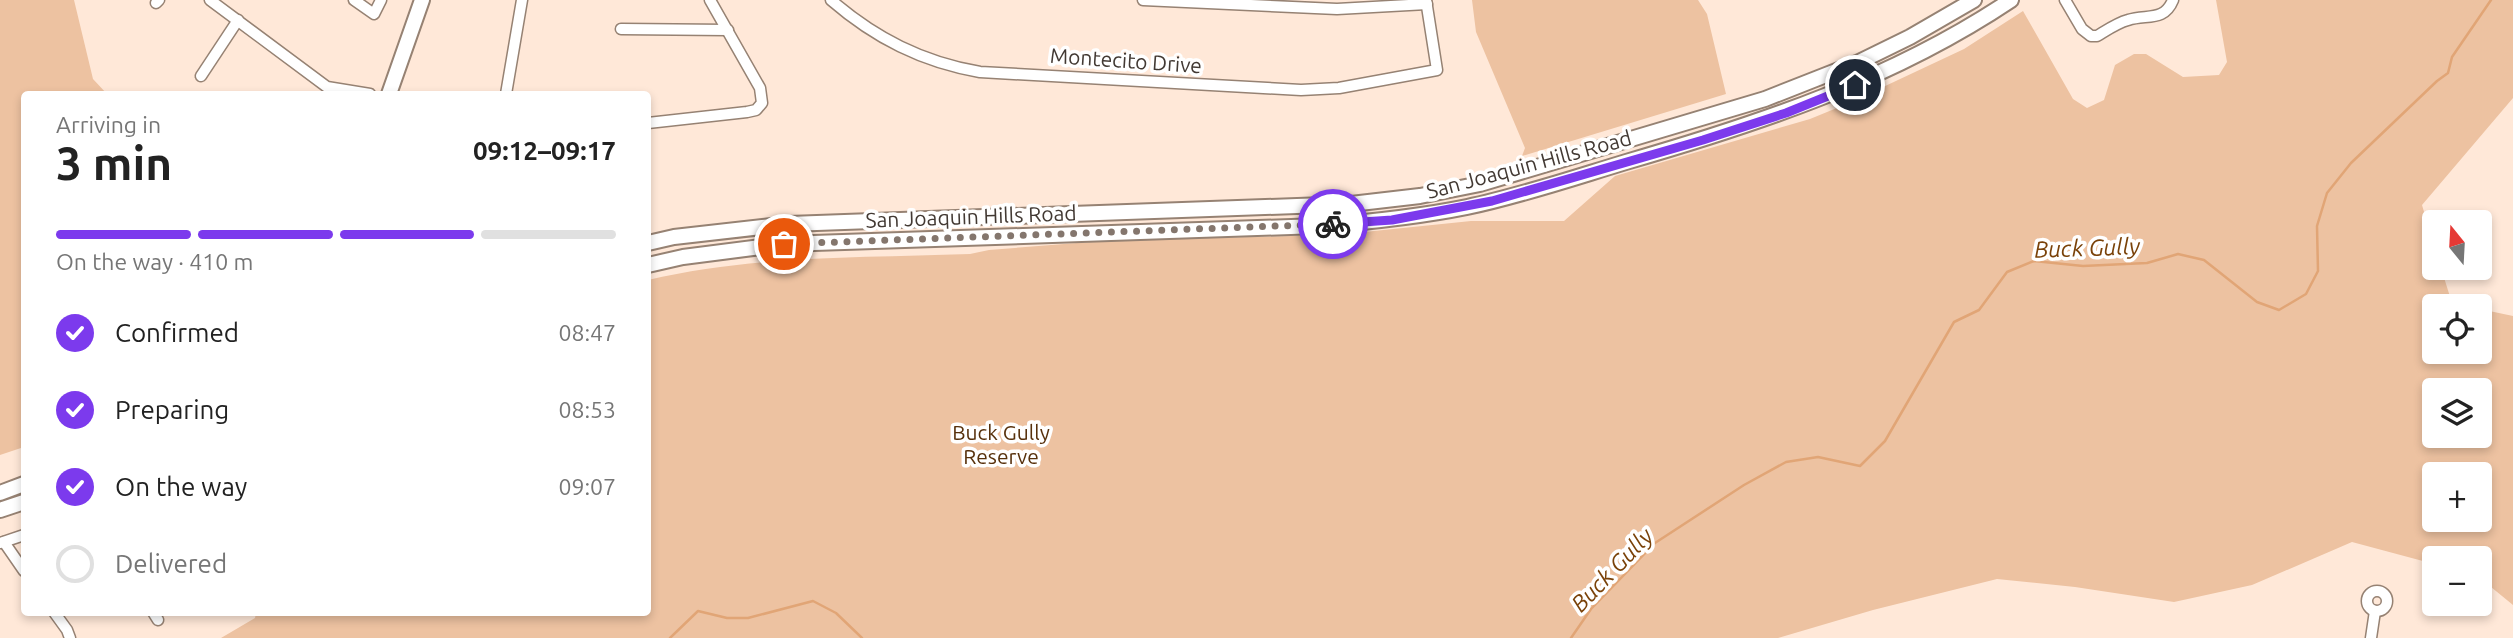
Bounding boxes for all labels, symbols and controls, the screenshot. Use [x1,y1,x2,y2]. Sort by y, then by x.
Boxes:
street label: Montecito Drive [1049,43,1203,77]
pin [1825,55,1885,115]
icon: home [1836,66,1874,104]
text: Arriving in [56,112,161,137]
street label: San Joaquin Hills Road [1424,125,1634,203]
text: 09:12–09:17 [473,136,616,165]
text: 3 min [56,137,172,189]
courier [1298,189,1368,259]
street label: San Joaquin Hills Road [865,200,1077,232]
icon: bike [1314,205,1352,243]
north arrow [2422,210,2492,280]
map controls [2422,210,2492,616]
pin [754,214,814,274]
icon: bag [765,225,803,263]
water label: Buck Gully [2034,233,2141,262]
text: On the way · 410 m [56,249,253,274]
button: locate [2422,294,2492,364]
icon: check [56,314,94,352]
text: Confirmed [115,318,239,347]
text: 08:47 [558,320,616,345]
button: layers [2422,378,2492,448]
icon: check [56,391,94,429]
text: Preparing [115,395,229,424]
text: 08:53 [558,397,616,422]
park label: Buck Gully Reserve [952,420,1050,468]
button: + [2422,462,2492,532]
icon: check [56,468,94,506]
text: On the way [115,472,247,501]
text: 09:07 [558,474,616,499]
water label: Buck Gully [1566,522,1658,616]
button: − [2422,546,2492,616]
text: Delivered [115,549,227,578]

